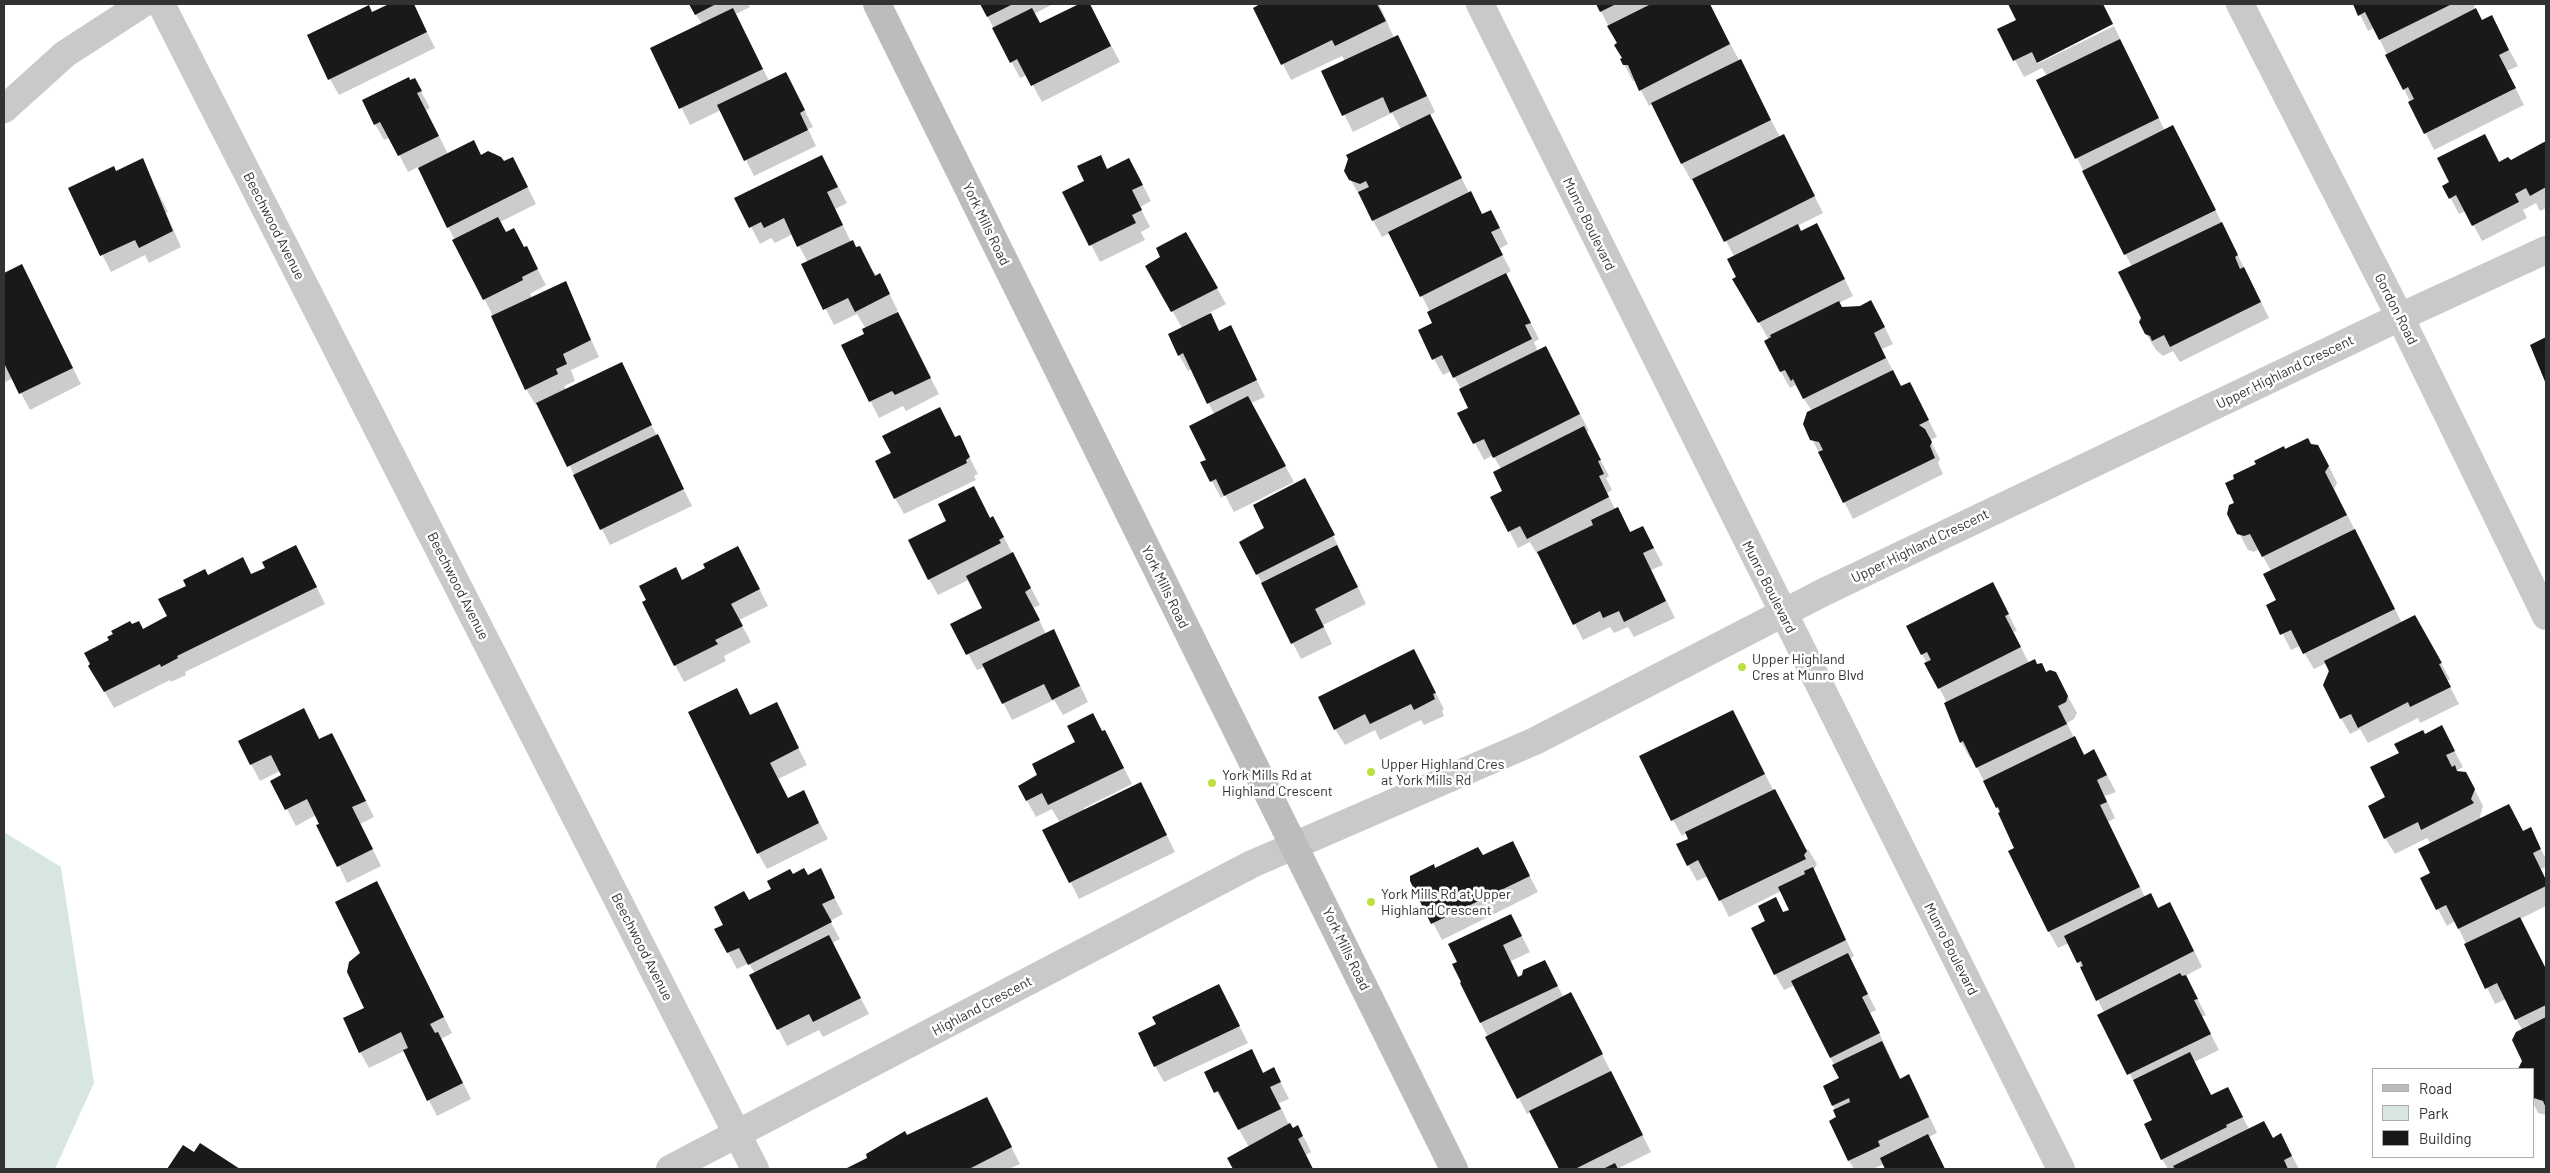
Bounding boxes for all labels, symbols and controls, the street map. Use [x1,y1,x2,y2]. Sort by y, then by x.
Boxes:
street label: Beechwood Avenue [240,169,308,283]
street label: Munro Boulevard [1559,175,1619,273]
street label: York Mills Road [959,180,1013,268]
street label: Gordon Road [2371,271,2421,347]
street label: Upper Highland Crescent [2214,331,2356,413]
street label: Upper Highland Crescent [1849,505,1991,587]
street label: Beechwood Avenue [424,529,492,643]
street label: Munro Boulevard [1739,538,1799,636]
street label: York Mills Road [1138,543,1192,631]
place label: Upper Highland Cres at Munro Blvd [1752,651,1864,684]
marker: Upper Highland Cres at Munro Blvd [1736,661,1748,673]
place label: Upper Highland Cres at York Mills Rd [1381,756,1504,789]
marker: Upper Highland Cres at York Mills Rd [1365,766,1377,778]
place label: York Mills Rd at Highland Crescent [1222,767,1333,800]
marker: York Mills Rd at Highland Crescent [1206,777,1218,789]
place label: York Mills Rd at Upper Highland Crescent [1381,886,1511,919]
street label: Beechwood Avenue [608,890,676,1004]
marker: York Mills Rd at Upper Highland Crescent [1365,896,1377,908]
street label: Munro Boulevard [1921,900,1981,998]
street label: York Mills Road [1319,905,1373,993]
street label: Highland Crescent [929,973,1035,1039]
legend [2372,1068,2535,1158]
text: Road [2419,1079,2452,1097]
text: Park [2419,1104,2448,1122]
text: Building [2419,1129,2472,1147]

